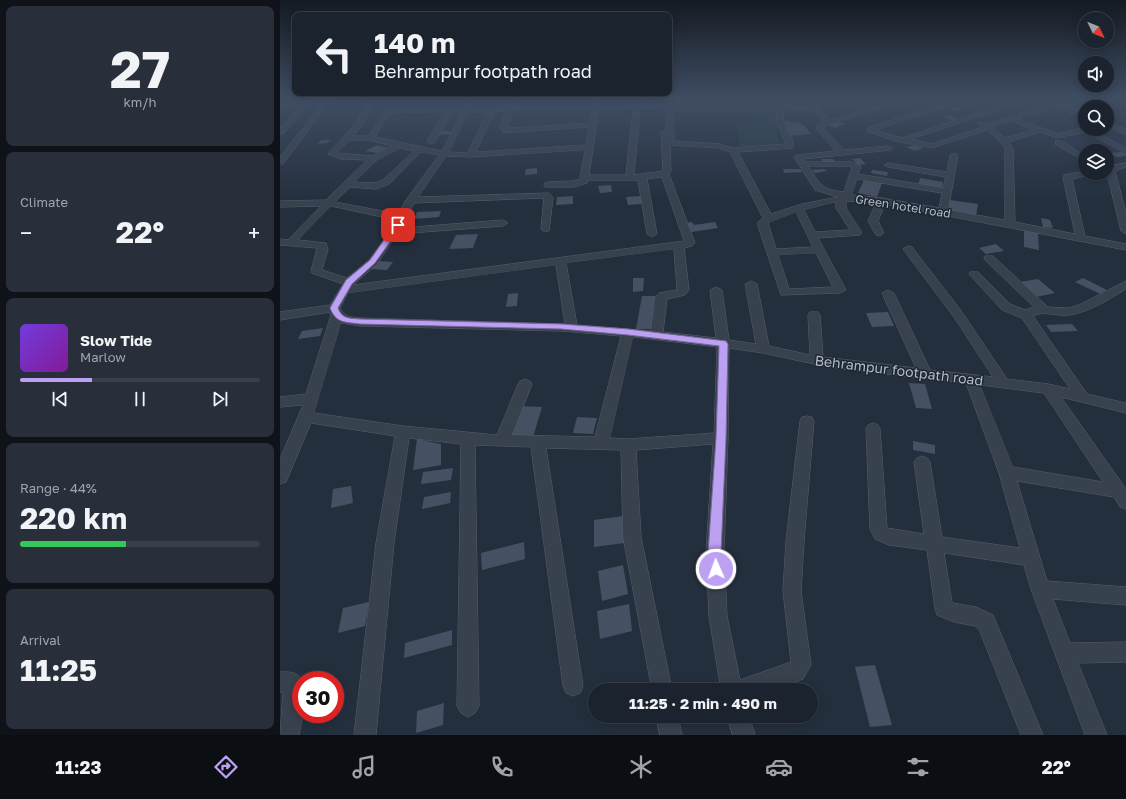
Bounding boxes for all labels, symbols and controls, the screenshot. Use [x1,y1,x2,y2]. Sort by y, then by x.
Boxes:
north arrow [1078,12,1114,48]
map controls [1078,12,1114,180]
text: 140 m [374,26,456,59]
icon: left [308,28,360,80]
text: 27 [110,37,170,99]
button: sound [1078,56,1114,92]
text: Behrampur footpath road [374,60,592,82]
text: km/h [123,94,157,110]
button: search [1078,100,1114,136]
button: layers [1078,144,1114,180]
street label: Green hotel road [854,191,952,221]
text: Climate [20,194,68,210]
pin [381,208,415,242]
text: 22° [116,214,164,250]
icon: arrive [387,214,409,236]
text: − [20,219,32,246]
text: + [248,219,260,246]
text: Slow Tide [80,331,152,349]
text: Marlow [80,349,126,365]
street label: Behrampur footpath road [814,351,984,389]
icon: previous [49,388,71,410]
icon: pause [129,388,151,410]
icon: next [209,388,231,410]
text: Range · 44% [20,480,97,496]
text: 220 km [20,500,127,536]
position arrow [695,548,737,590]
text: Arrival [20,632,61,648]
text: 11:25 [20,652,97,688]
speed limit sign: 30 [292,671,344,723]
text: 11:25 · 2 min · 490 m [629,694,777,712]
icon: directions [212,753,240,781]
icon: music [350,753,378,781]
icon: phone [488,753,516,781]
icon: climate [627,753,655,781]
icon: car [765,753,793,781]
icon: filters [904,753,932,781]
text: 11:23 [55,756,101,778]
text: 22° [1042,756,1071,778]

